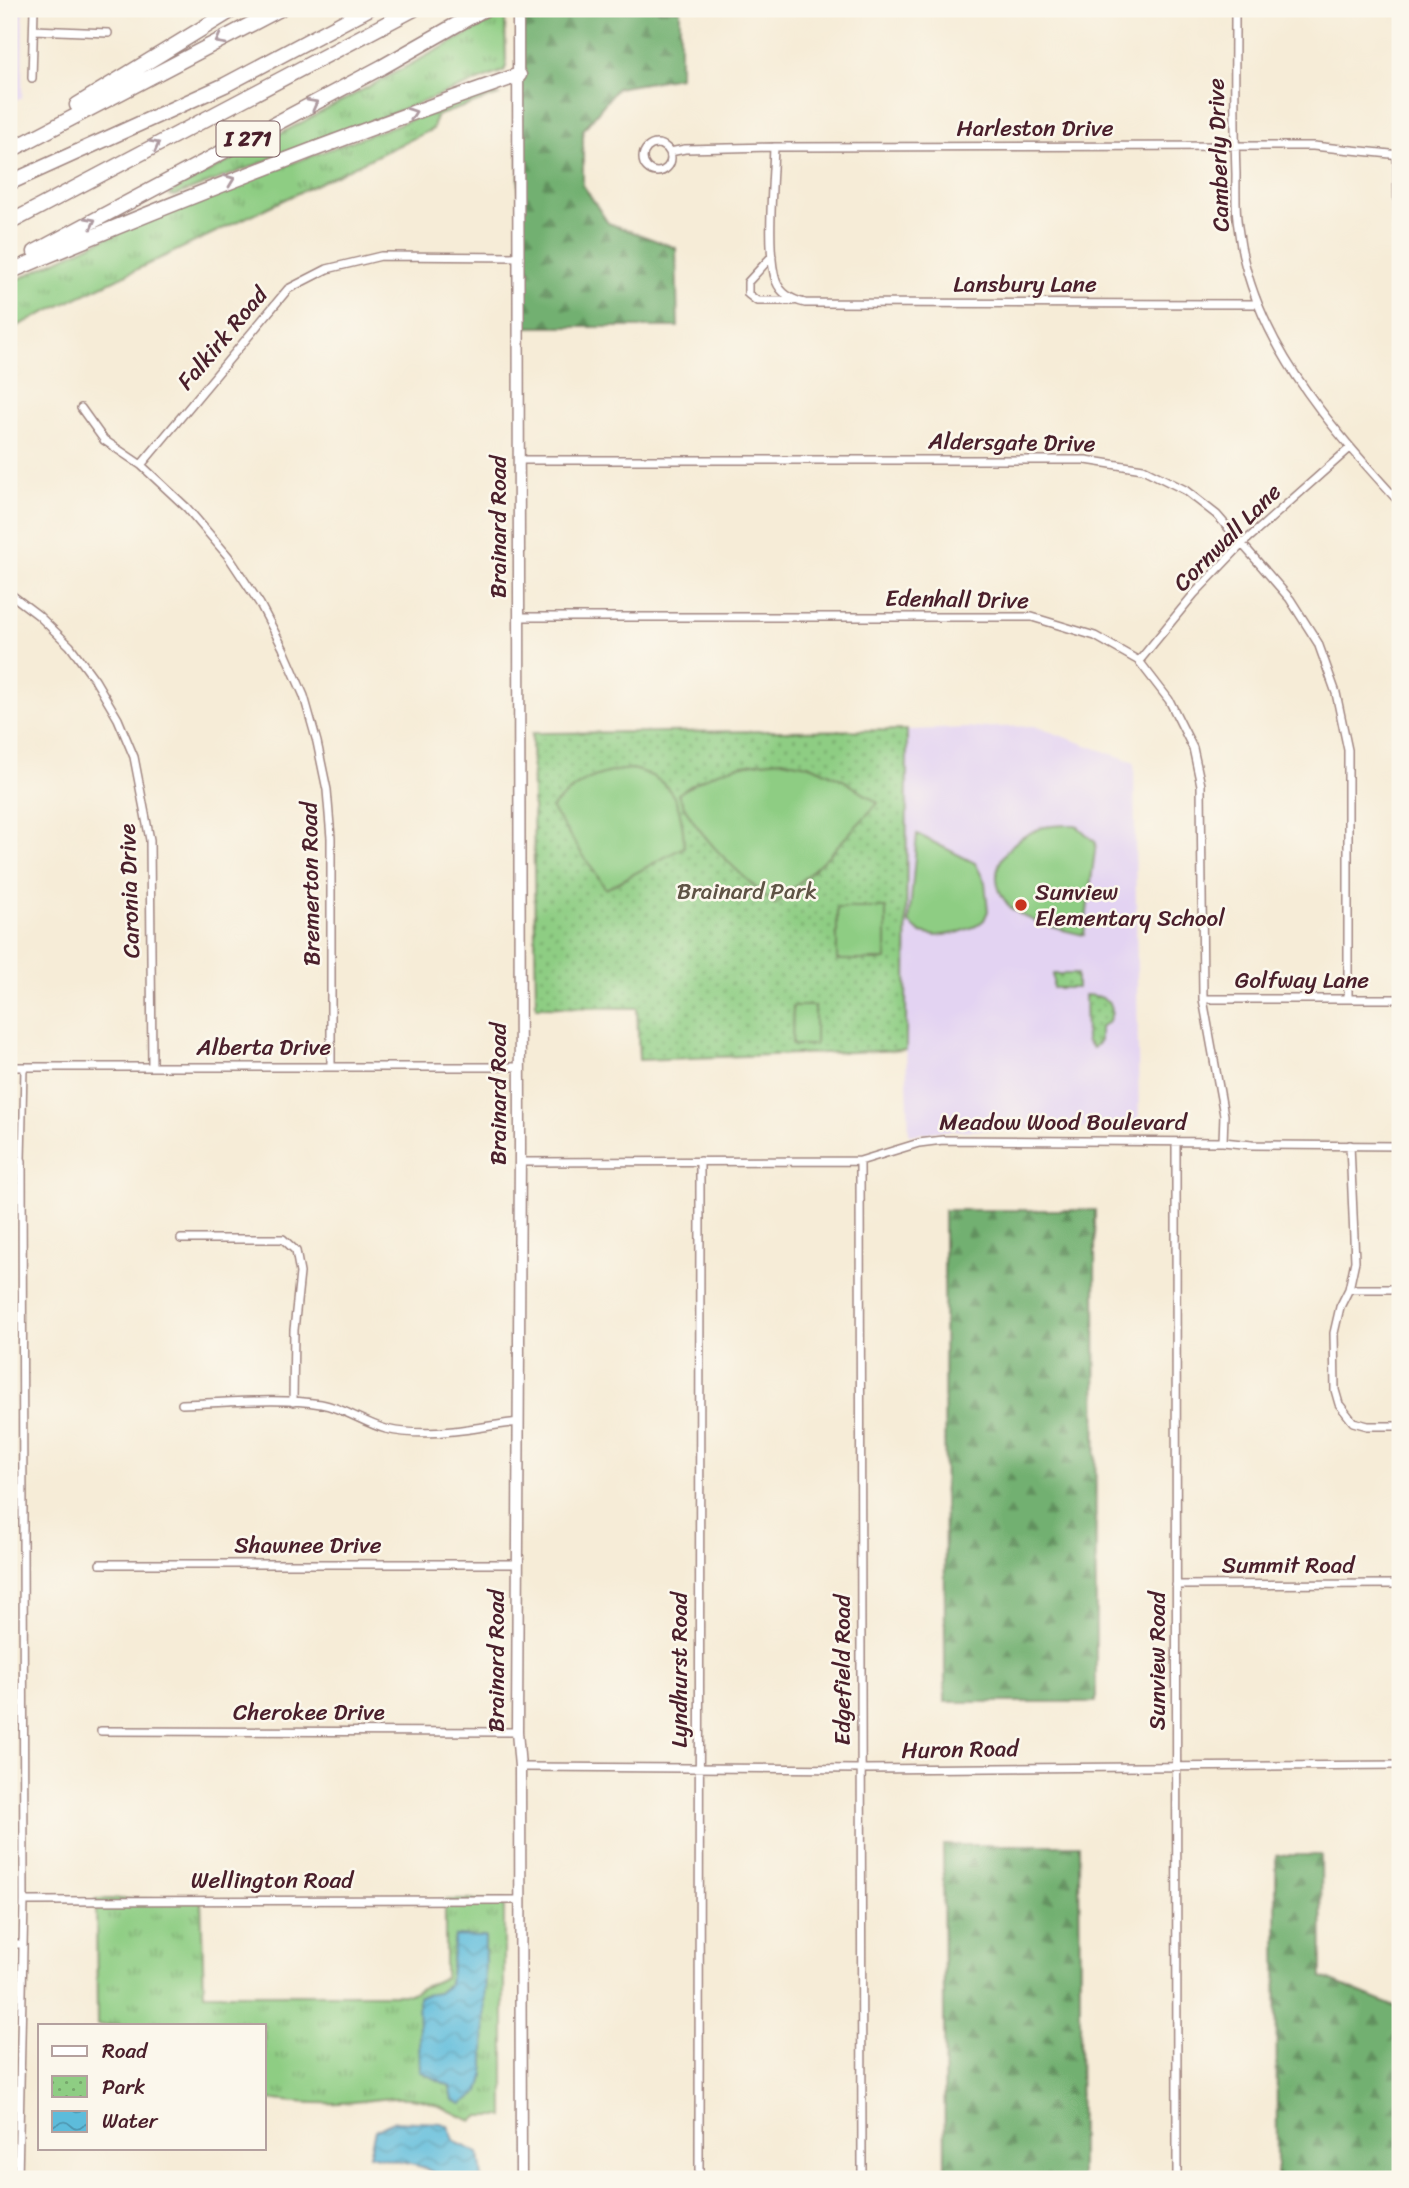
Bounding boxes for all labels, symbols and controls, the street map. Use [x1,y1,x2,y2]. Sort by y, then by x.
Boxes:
one-way arrow [214,32,227,46]
street label: Camberly Drive [1195,77,1242,232]
one-way arrow [306,99,319,112]
one-way arrow [405,107,417,121]
street label: Harleston Drive [957,108,1114,149]
road number: I 271 [216,122,280,156]
one-way arrow [148,139,161,153]
one-way arrow [224,175,236,189]
one-way arrow [84,217,96,230]
street label: Lansbury Lane [953,264,1097,305]
street label: Falkirk Road [166,276,280,400]
street label: Aldersgate Drive [927,421,1096,464]
street label: Brainard Road [478,454,519,598]
street label: Cornwall Lane [1163,473,1292,602]
street label: Edenhall Drive [885,578,1029,621]
street label: Bremerton Road [289,800,332,966]
street label: Caronia Drive [107,823,152,959]
park label: Brainard Park [677,871,817,912]
place label: Sunview Elementary School [1035,872,1225,939]
marker: Sunview Elementary School [1013,897,1029,913]
street label: Golfway Lane [1235,960,1369,1001]
street label: Brainard Road [478,1021,519,1165]
street label: Alberta Drive [196,1027,332,1068]
street label: Meadow Wood Boulevard [939,1102,1189,1143]
street label: Shawnee Drive [234,1525,382,1566]
street label: Summit Road [1222,1545,1356,1586]
street label: Brainard Road [476,1588,517,1732]
street label: Lyndhurst Road [659,1590,700,1748]
street label: Sunview Road [1137,1590,1178,1730]
street label: Edgefield Road [822,1593,863,1745]
street label: Cherokee Drive [233,1692,385,1733]
street label: Huron Road [901,1728,1021,1771]
street label: Wellington Road [191,1860,355,1901]
legend [38,2024,266,2150]
text: Road [102,2032,149,2070]
text: Park [102,2068,145,2106]
text: Water [102,2102,159,2140]

